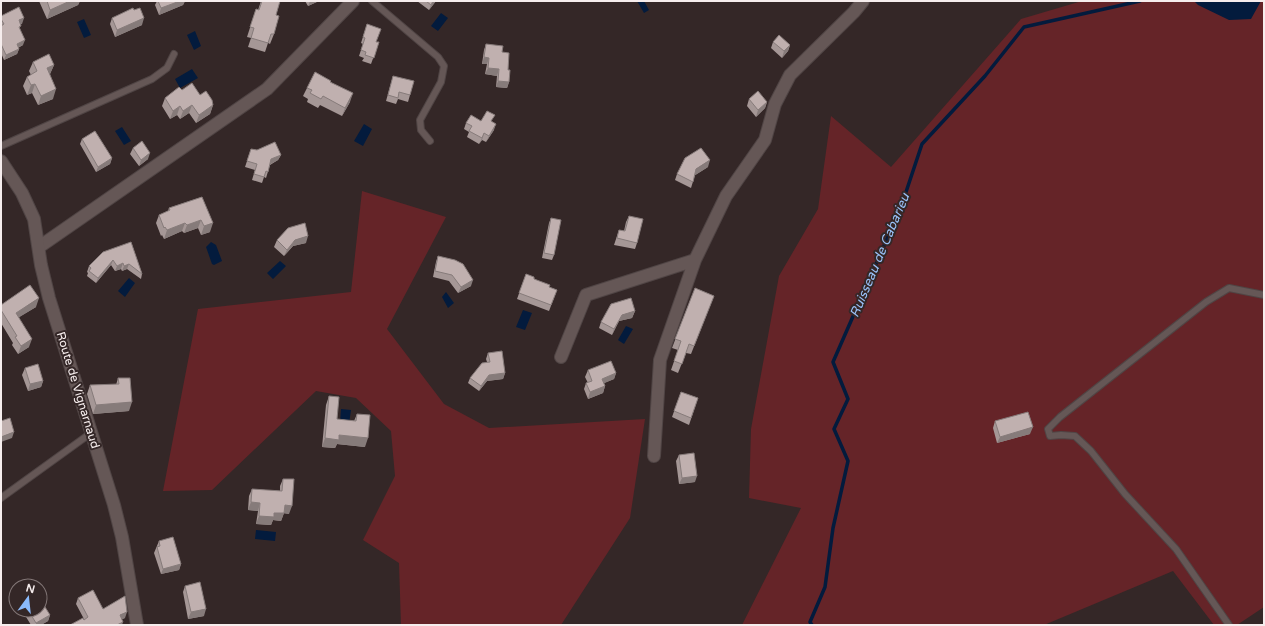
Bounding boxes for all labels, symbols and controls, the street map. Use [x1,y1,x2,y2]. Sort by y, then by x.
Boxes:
water label: Ruisseau de Cabarieu [847,190,914,320]
street label: Route de Vignarnaud [54,330,102,450]
north arrow [8,578,48,618]
text: N [25,581,36,596]

